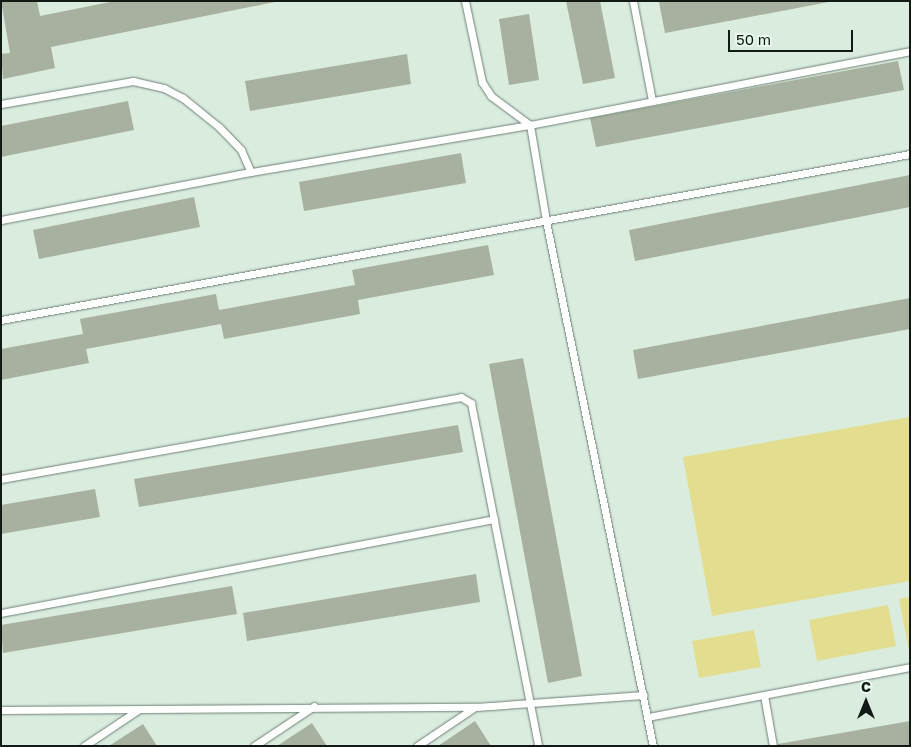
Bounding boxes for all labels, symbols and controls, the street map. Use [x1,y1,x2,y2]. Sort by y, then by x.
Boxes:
scale bar [731,20,856,52]
text: 50 m [736,30,771,48]
north arrow [841,677,891,727]
text: С [861,678,871,695]

